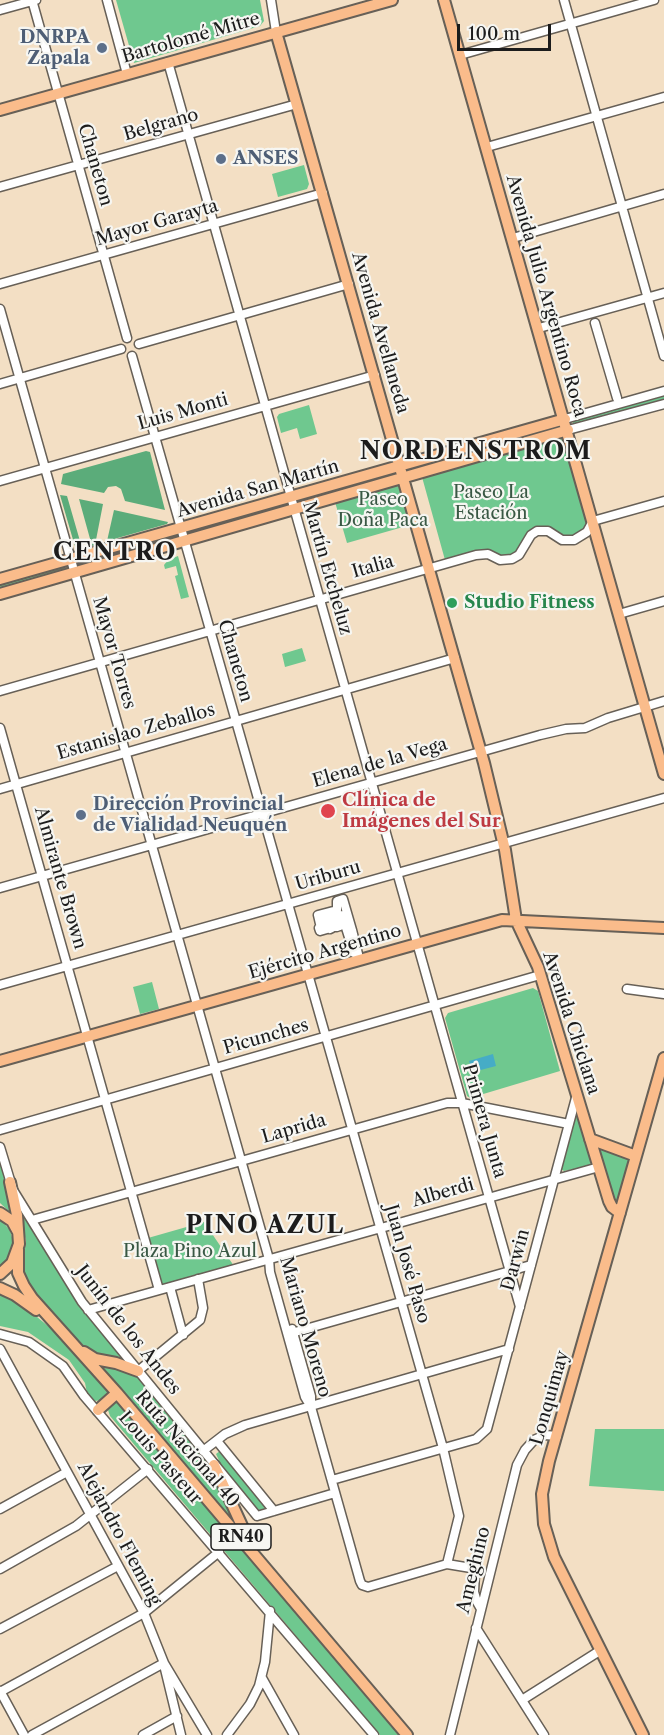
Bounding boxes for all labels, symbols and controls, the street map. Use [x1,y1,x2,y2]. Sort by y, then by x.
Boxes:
street label: Bartolomé Mitre [120,8,262,68]
scale bar [460,12,554,50]
text: 100 m [468,23,520,45]
place label: DNRPA Zapala [20,27,90,70]
marker: DNRPA Zapala [95,41,109,55]
street label: Belgrano [121,104,201,146]
street label: Chaneton [73,121,117,209]
place label: ANSES [233,148,299,170]
marker: ANSES [214,152,228,166]
street label: Avenida Julio Argentino Roca [501,172,591,420]
street label: Mayor Garayta [93,195,221,251]
street label: Avenida Avellaneda [347,250,413,416]
street label: Luis Monti [135,389,231,435]
district label: NORDENSTROM [360,438,592,466]
street label: Avenida San Martín [174,455,342,523]
park label: Paseo La Estación [453,482,529,524]
park label: Paseo Doña Paca [337,489,429,532]
street label: Martín Etcheluz [298,499,356,637]
district label: CENTRO [53,539,177,567]
street label: Italia [350,551,396,583]
place label: Studio Fitness [464,592,595,614]
street label: Mayor Torres [88,594,140,712]
marker: Studio Fitness [445,596,459,610]
street label: Chaneton [213,617,257,705]
street label: Estanislao Zeballos [54,699,218,765]
street label: Elena de la Vega [310,733,450,793]
place label: Clínica de Imágenes del Sur [342,790,501,832]
place label: Dirección Provincial de Vialidad Neuquén [93,794,287,836]
marker: Clínica de Imágenes del Sur [319,802,337,820]
street label: Almirante Brown [29,804,91,952]
marker: Dirección Provincial de Vialidad Neuquén [74,808,88,822]
street label: Uriburu [293,856,363,896]
street label: Ejército Argentino [246,920,404,984]
street label: Avenida Chiclana [538,949,604,1097]
street label: Picunches [221,1015,311,1059]
street label: Primera Junta [457,1061,511,1181]
street label: Laprida [259,1110,329,1148]
street label: Alberdi [410,1174,476,1212]
street label: Juan José Paso [380,1202,434,1326]
district label: PINO AZUL [185,1212,345,1240]
street label: Darwin [497,1227,535,1293]
park label: Plaza Pino Azul [123,1241,257,1263]
street label: Mariano Moreno [275,1254,335,1400]
street label: Junín de los Andes [71,1261,185,1399]
street label: Lonquimay [526,1348,574,1448]
street label: Ruta Nacional 40 [130,1386,244,1512]
street label: Louis Pasteur [114,1407,206,1509]
street label: Alejandro Fleming [72,1459,166,1609]
road number: RN40 [211,1524,271,1550]
street label: Ameghino [453,1524,495,1616]

